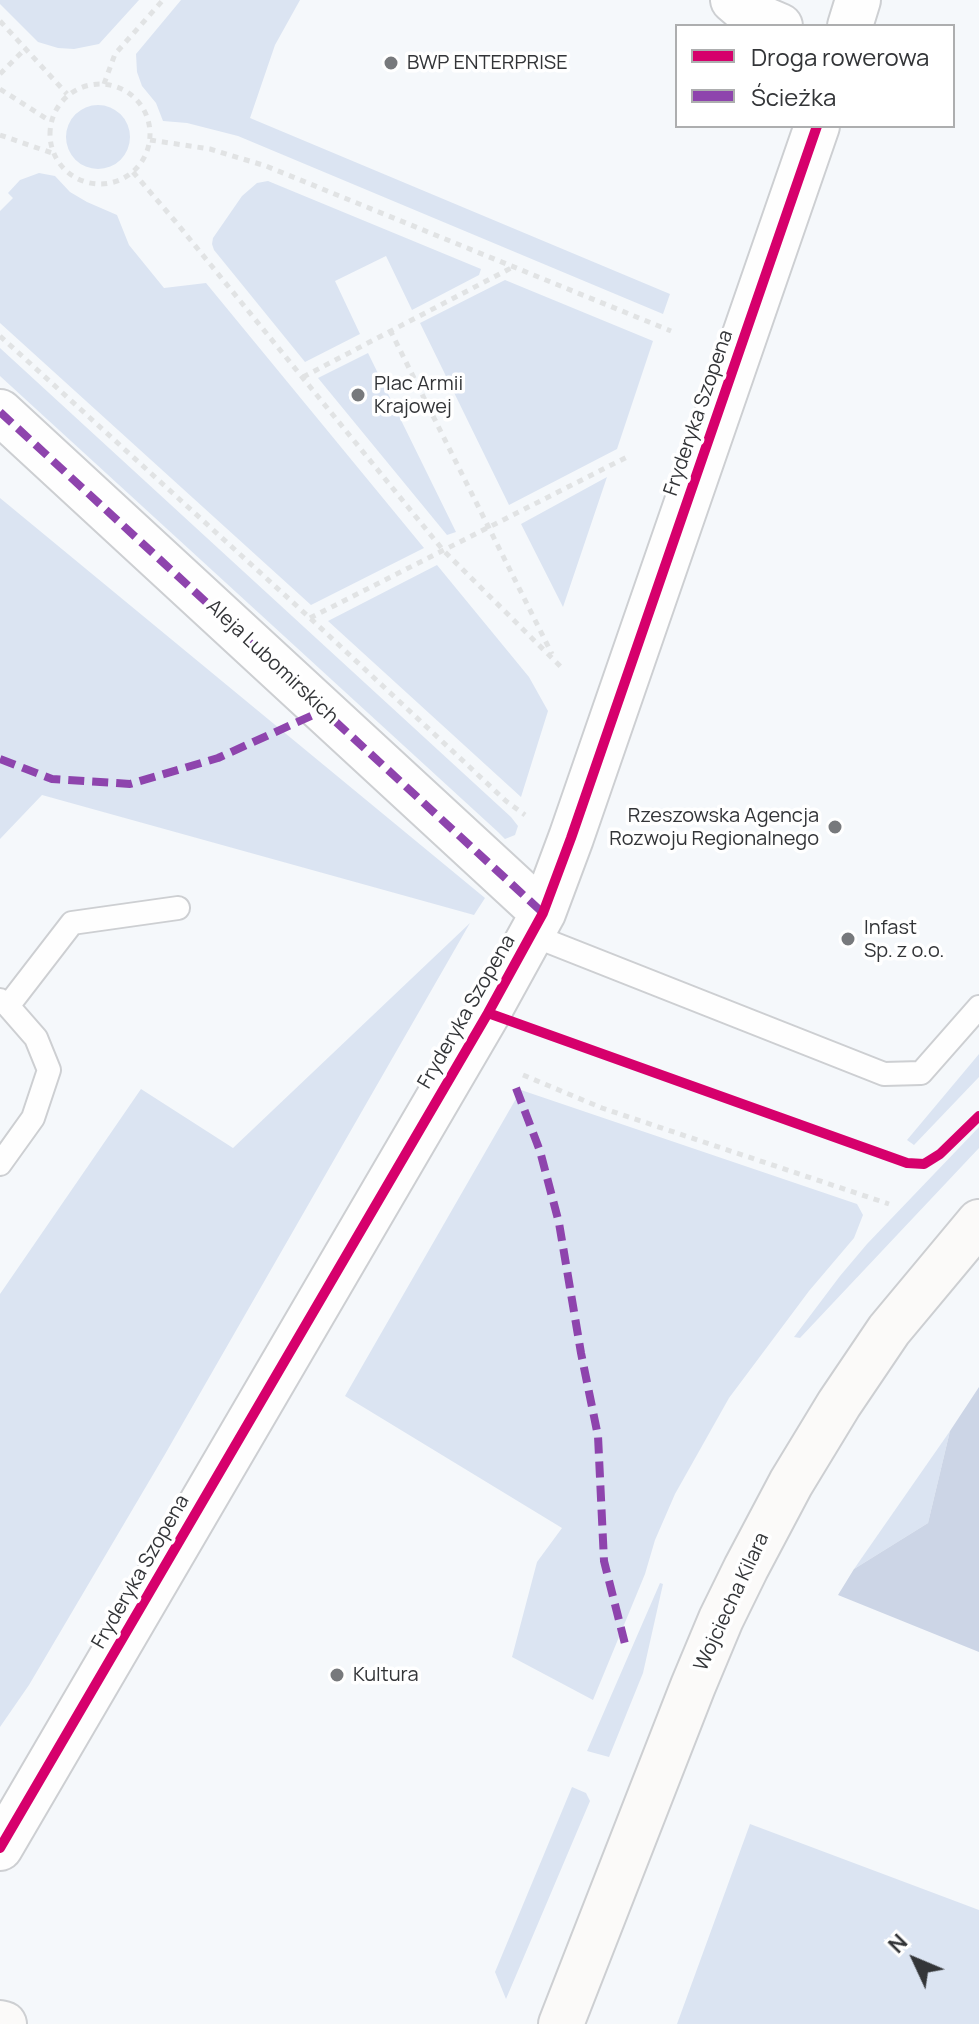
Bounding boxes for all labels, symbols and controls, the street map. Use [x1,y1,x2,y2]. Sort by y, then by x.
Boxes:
legend [675,24,955,128]
text: Droga rowerowa [751,40,929,73]
place label: BWP ENTERPRISE [407,51,568,75]
marker: BWP ENTERPRISE [382,54,400,72]
text: Ścieżka [751,80,836,113]
street label: Fryderyka Szopena [659,327,739,499]
place label: Plac Armii Krajowej [374,372,463,419]
marker: Plac Armii Krajowej [349,386,367,404]
street label: Aleja Lubomirskich [201,595,343,729]
place label: Rzeszowska Agencja Rozwoju Regionalnego [609,804,819,851]
marker: Rzeszowska Agencja Rozwoju Regionalnego [826,818,844,836]
place label: Infast Sp. z o.o. [864,916,944,963]
marker: Infast Sp. z o.o. [839,930,857,948]
street label: Fryderyka Szopena [413,931,521,1093]
street label: Fryderyka Szopena [87,1491,195,1653]
street label: Wojciecha Kilara [689,1529,775,1675]
place label: Kultura [353,1663,419,1687]
marker: Kultura [328,1666,346,1684]
north arrow [875,1920,955,2000]
text: N [881,1927,914,1959]

